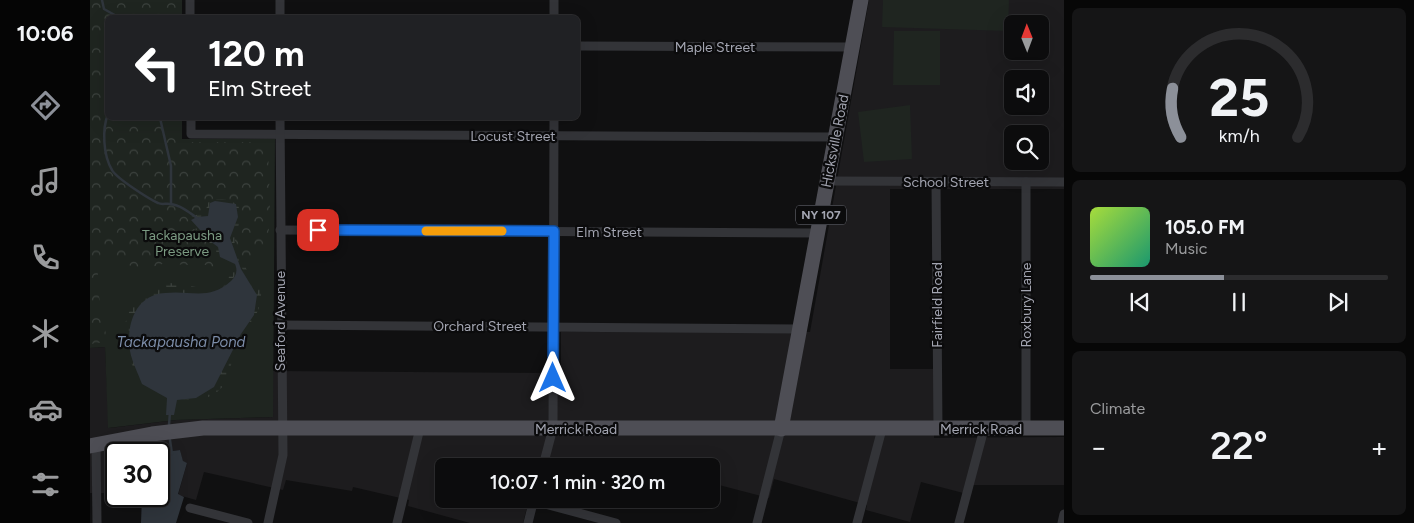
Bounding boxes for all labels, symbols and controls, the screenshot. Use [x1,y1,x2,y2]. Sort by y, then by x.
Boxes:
north arrow [1004,15,1049,60]
map controls [1004,15,1049,170]
text: 10:06 [16,20,74,47]
text: 120 m [208,33,305,75]
icon: left [125,35,190,100]
street label: Maple Street [675,39,755,56]
text: 25 [1209,67,1269,129]
button: sound [1004,70,1049,115]
text: Elm Street [208,75,312,102]
icon: directions [28,88,63,123]
street label: Hicksville Road [818,93,852,189]
button: search [1004,125,1049,170]
text: km/h [1219,125,1259,146]
street label: Locust Street [470,128,556,145]
icon: music [28,164,63,199]
street label: School Street [903,174,989,191]
road number: NY 107 [796,206,846,224]
pin [297,209,339,251]
icon: arrive [304,216,332,244]
text: 105.0 FM [1165,216,1245,239]
street label: Elm Street [576,224,642,241]
park label: Tackapausha Preserve [142,227,222,260]
text: Music [1165,239,1207,258]
icon: phone [28,240,63,275]
street label: Fairfield Road [929,262,946,348]
street label: Roxbury Lane [1018,262,1035,347]
street label: Seaford Avenue [272,270,289,371]
icon: previous [1126,288,1154,316]
icon: pause [1225,288,1253,316]
icon: next [1324,288,1352,316]
icon: climate [28,316,63,351]
street label: Orchard Street [433,318,527,335]
water label: Tackapausha Pond [117,333,246,351]
position arrow [526,351,578,403]
icon: car [28,392,63,427]
text: Climate [1090,399,1145,418]
street label: Merrick Road [535,421,617,438]
street label: Merrick Road [940,421,1022,438]
text: 22° [1210,423,1268,469]
text: − [1090,430,1107,464]
text: + [1371,430,1388,464]
speed limit sign: 30 [105,442,170,507]
icon: filters [28,467,63,502]
text: 10:07 · 1 min · 320 m [490,471,665,494]

